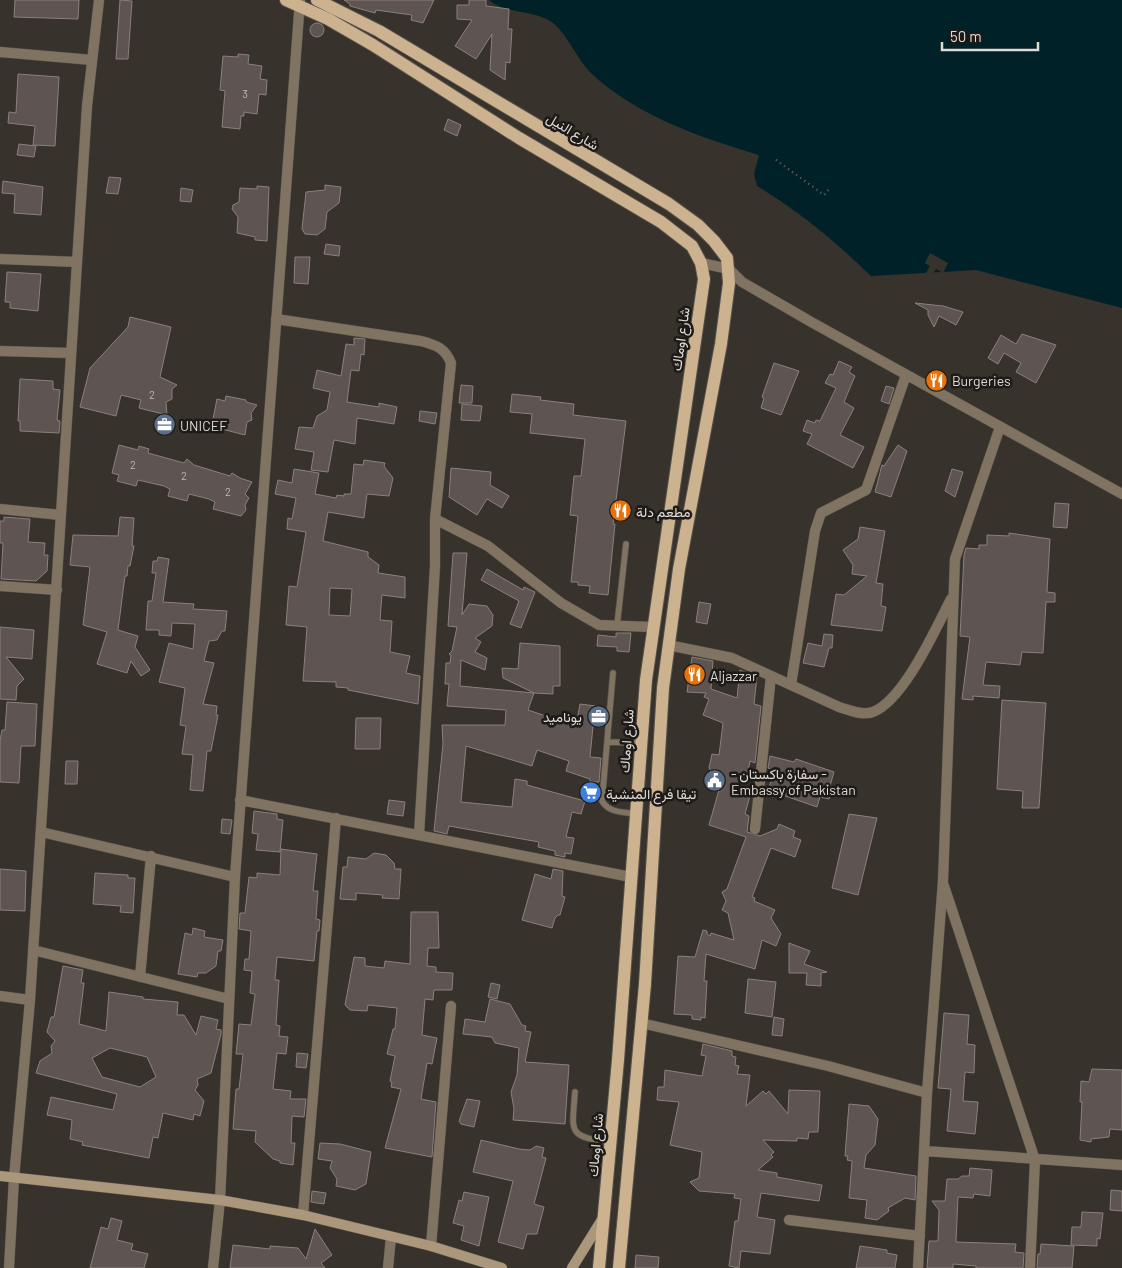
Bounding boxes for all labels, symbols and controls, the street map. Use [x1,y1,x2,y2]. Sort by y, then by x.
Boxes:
scale bar [942,20,1038,52]
text: 50 m [950,27,982,45]
house number: 3 [242,87,248,100]
street label: شارع النيل [542,109,602,156]
street label: شارع اوماك [667,306,696,372]
restaurant icon: Burgeries [924,368,948,392]
place label: Burgeries [952,372,1011,389]
house number: 2 [149,388,155,401]
office icon: UNICEF [152,413,176,437]
place label: UNICEF [180,417,227,434]
house number: 2 [130,458,136,471]
house number: 2 [181,469,187,482]
house number: 2 [225,485,231,498]
restaurant icon: مطعم دلة [608,499,632,523]
place label: مطعم دلة [636,503,691,521]
restaurant icon: Aljazzar [682,663,706,687]
place label: Aljazzar [710,667,757,684]
office icon: يوناميد [586,704,610,728]
place label: يوناميد [543,708,582,726]
street label: شارع اوماك [615,709,640,774]
place label: - سفارة باكستان - Embassy of Pakistan [731,765,856,798]
public building icon: - سفارة باكستان - Embassy of Pakistan [703,769,727,793]
supermarket icon: تيقا فرع المنشية [578,781,602,805]
place label: تيقا فرع المنشية [606,785,696,805]
street label: شارع اوماك [584,1112,609,1178]

